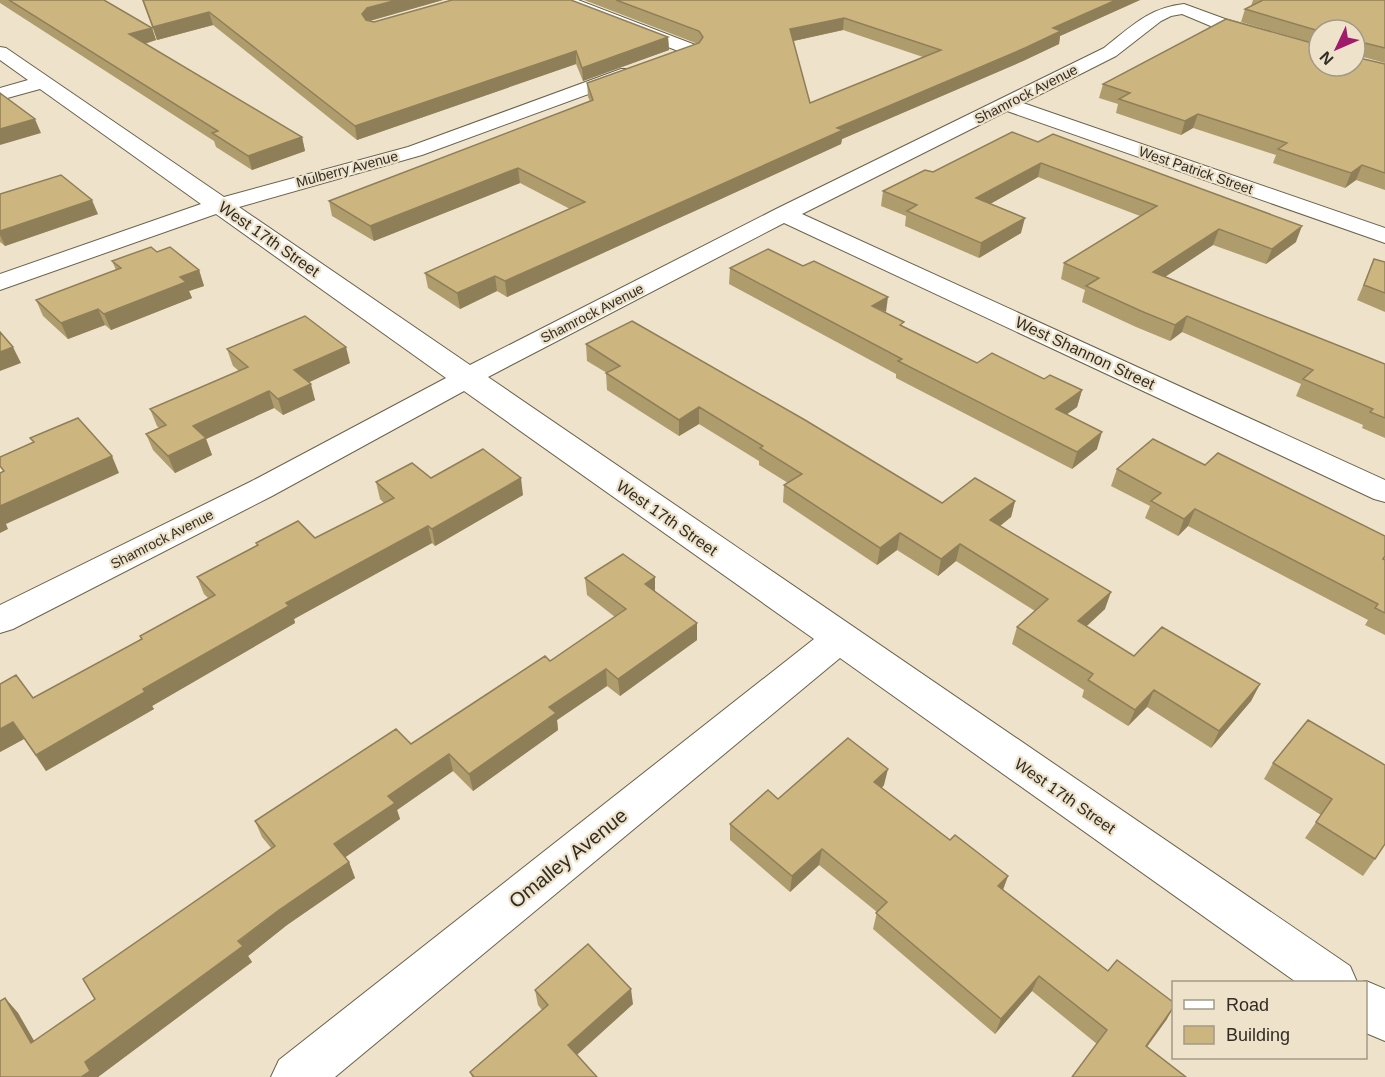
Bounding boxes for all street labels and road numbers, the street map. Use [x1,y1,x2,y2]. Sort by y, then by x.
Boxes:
street label: Shamrock Avenue [972,61,1080,127]
street label: West Patrick Street [1137,143,1255,197]
street label: Mulberry Avenue [294,148,400,190]
street label: West 17th Street [215,198,323,280]
street label: Shamrock Avenue [538,280,646,346]
street label: West Shannon Street [1013,313,1158,393]
street label: West 17th Street [613,477,721,559]
street label: Shamrock Avenue [108,506,216,572]
street label: West 17th Street [1011,755,1119,837]
street label: Omalley Avenue [505,804,631,912]

